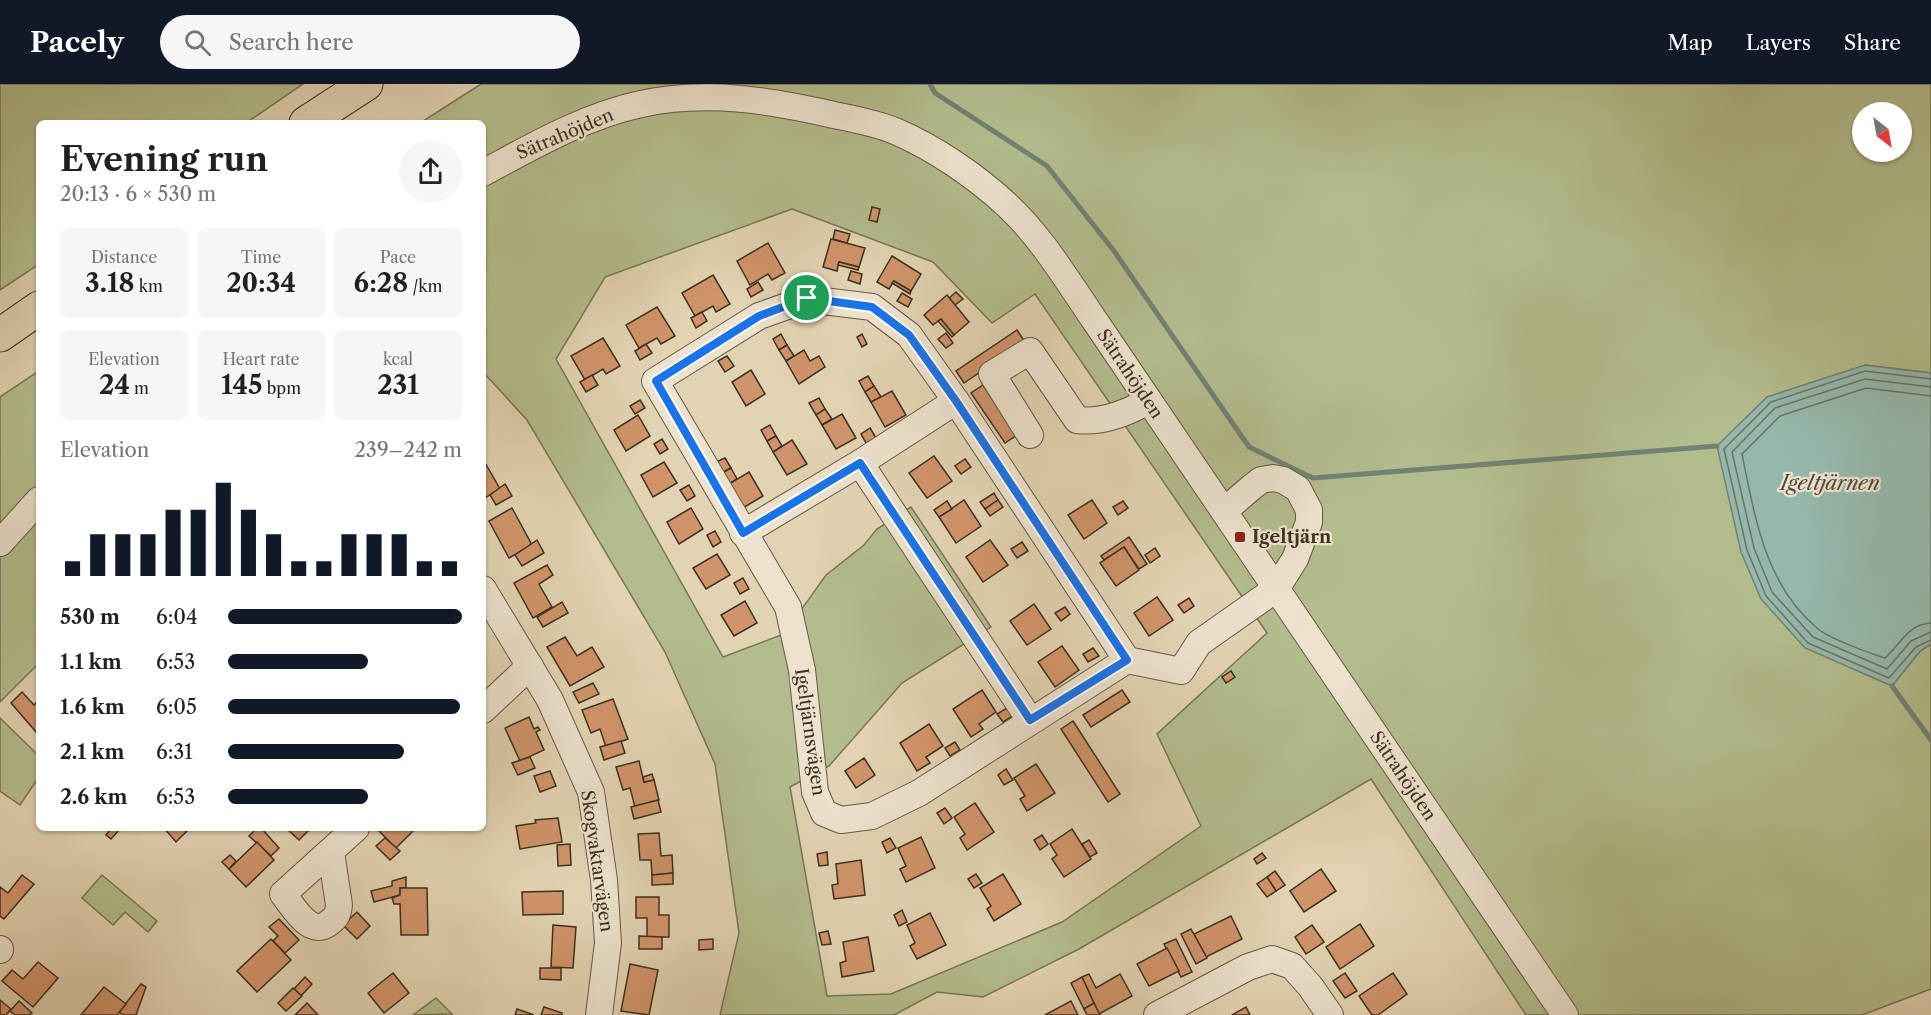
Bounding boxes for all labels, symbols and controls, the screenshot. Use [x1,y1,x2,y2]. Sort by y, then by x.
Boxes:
search box [160,15,580,69]
text: Pacely [30,25,124,59]
icon: search [181,26,214,59]
text: Search here [229,29,354,56]
text: Map [1668,30,1713,55]
text: Layers [1746,30,1811,55]
text: Share [1844,30,1901,55]
north arrow [1852,102,1912,162]
map controls [1852,102,1912,162]
street label: Sätrahöjden [513,104,617,164]
text: Evening run [60,139,268,180]
button: share [399,140,462,203]
text: 20:13 · 6 × 530 m [60,182,216,206]
text: Distance [91,247,157,267]
text: Time [241,247,281,267]
text: Pace [380,247,416,267]
text: 3.18 [85,267,135,299]
text: 20:34 [226,267,296,299]
text: 6:28 [354,267,408,299]
pin [781,272,832,323]
text: km [135,276,163,296]
text: /km [408,276,442,296]
icon: arrive [790,281,823,314]
street label: Sätrahöjden [1092,325,1168,423]
text: Elevation [88,349,160,369]
text: Heart rate [222,349,300,369]
text: kcal [383,349,413,369]
text: 24 [99,369,130,401]
text: 145 [221,369,262,401]
text: 231 [377,369,419,401]
text: m [130,378,149,398]
text: bpm [262,378,301,398]
text: Elevation [60,438,149,462]
text: 239–242 m [354,438,462,462]
water label: Igeltjärnen [1778,471,1880,495]
place label: Igeltjärn [1252,526,1332,548]
marker: Igeltjärn [1233,530,1247,544]
text: 530 m [60,605,120,629]
text: 6:04 [156,605,198,629]
text: 1.1 km [60,650,122,674]
text: 6:53 [156,650,195,674]
street label: Igeltjärnsvägen [790,667,830,797]
text: 1.6 km [60,695,125,719]
text: 6:05 [156,695,197,719]
street label: Sätrahöjden [1365,727,1441,825]
text: 2.1 km [60,740,124,764]
text: 6:31 [156,740,193,764]
text: 2.6 km [60,785,127,809]
text: 6:53 [156,785,195,809]
street label: Skogvaktarvägen [576,789,618,933]

